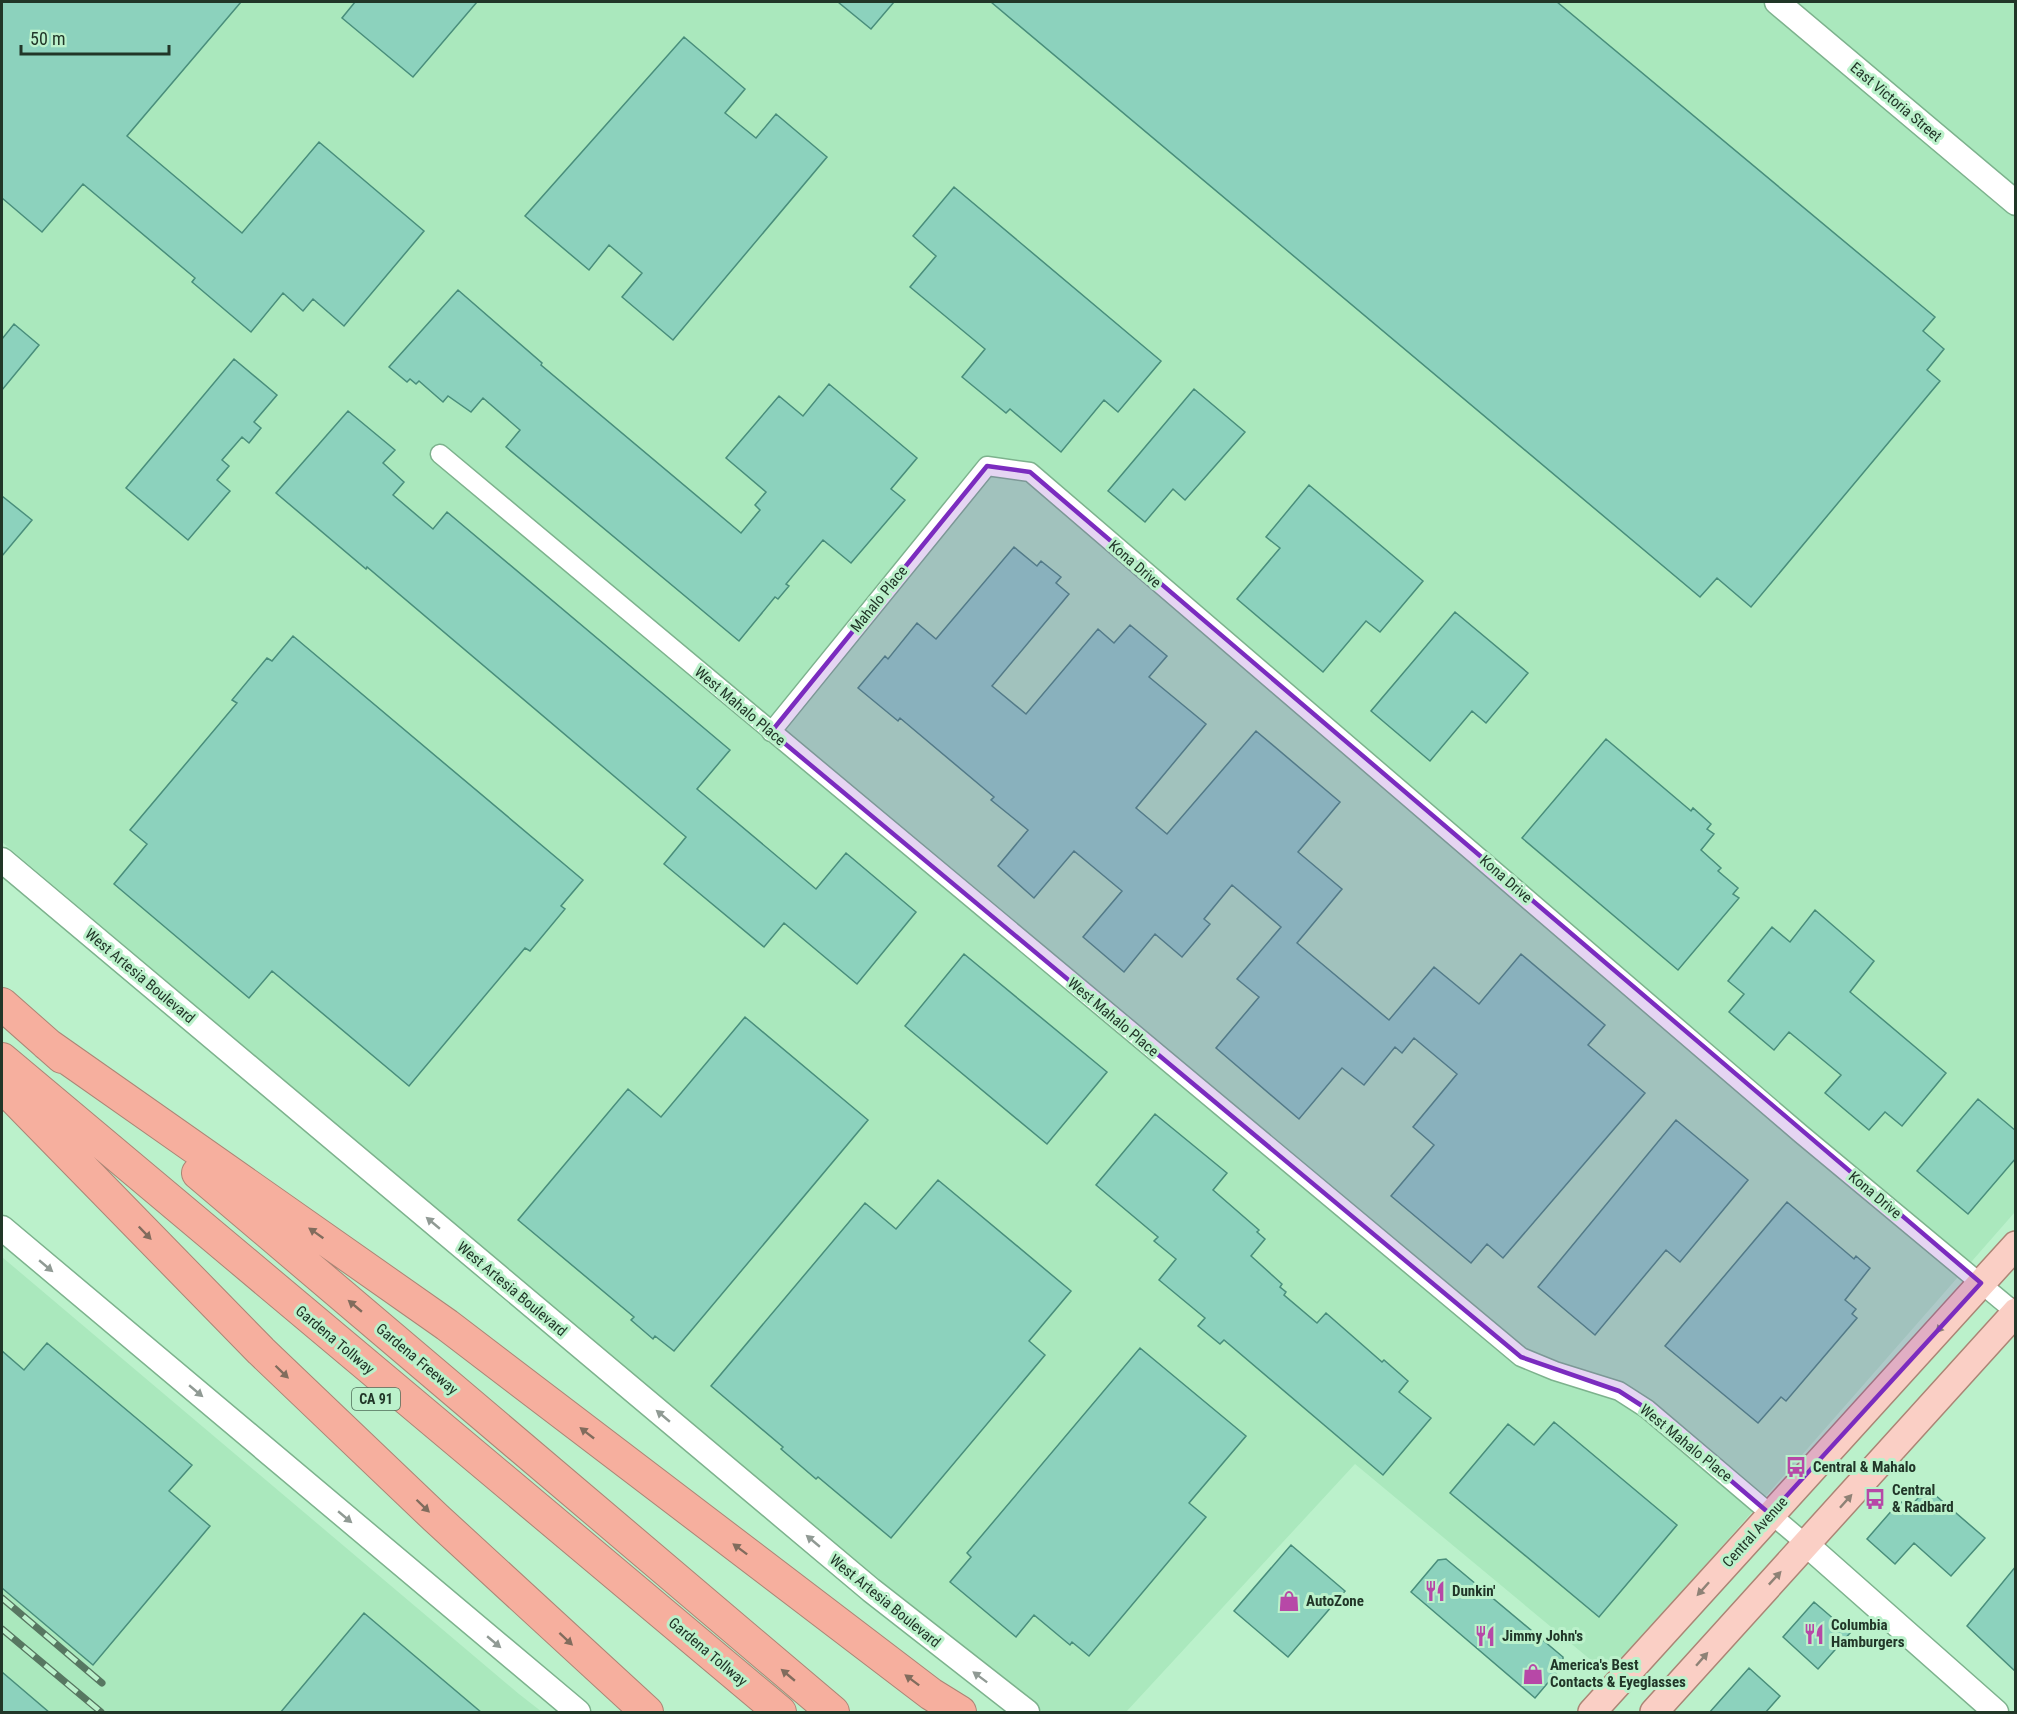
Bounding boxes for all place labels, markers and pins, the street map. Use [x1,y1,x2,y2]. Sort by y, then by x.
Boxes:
bus stop icon: Central & Mahalo [1784,1455,1808,1479]
place label: Central & Mahalo [1813,1458,1916,1476]
place label: Central & Radbard [1892,1481,1954,1516]
bus stop icon: Central & Radbard [1863,1487,1887,1511]
restaurant icon: Dunkin' [1423,1579,1447,1603]
place label: Dunkin' [1452,1582,1496,1600]
shop icon: AutoZone [1277,1589,1301,1613]
place label: AutoZone [1306,1592,1364,1610]
place label: Columbia Hamburgers [1831,1616,1905,1651]
restaurant icon: Columbia Hamburgers [1802,1622,1826,1646]
restaurant icon: Jimmy John's [1473,1624,1497,1648]
place label: Jimmy John's [1502,1627,1583,1645]
place label: America's Best Contacts & Eyeglasses [1550,1656,1686,1691]
shop icon: America's Best Contacts & Eyeglasses [1521,1662,1545,1686]

